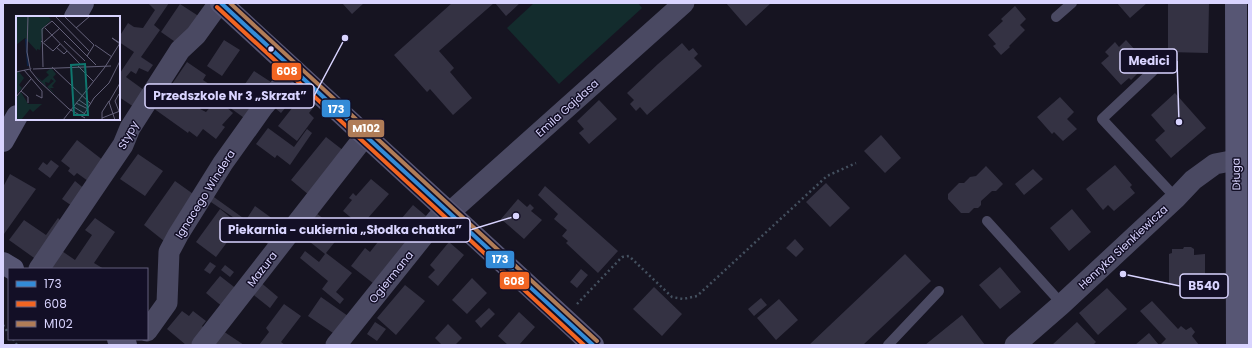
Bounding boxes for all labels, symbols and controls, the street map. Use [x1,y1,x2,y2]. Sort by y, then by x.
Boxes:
inset map [16,16,120,120]
unlabelled marker [266,44,276,54]
callout: Medici [1120,49,1177,73]
text: Medici [1129,52,1169,69]
line badge: 608 [271,62,302,81]
text: 608 [276,63,298,79]
street label: Emila Gajdasa [532,75,602,141]
callout: Przedszkole Nr 3 „Skrzat” [145,84,314,108]
text: Przedszkole Nr 3 „Skrzat” [153,87,307,104]
line badge: 173 [321,99,351,118]
text: 173 [328,101,345,117]
street label: Stypy [114,117,143,152]
line badge: M102 [347,119,385,138]
text: M102 [352,120,380,136]
street label: Ignacego Windera [171,147,239,241]
street label: Długa [1228,158,1244,190]
street label: Henryka Sienkiewicza [1075,201,1171,293]
callout: Piekarnia - cukiernia „Słodka chatka” [220,218,470,242]
text: Piekarnia - cukiernia „Słodka chatka” [228,221,462,238]
street label: Mazura [243,248,281,290]
street label: Ogiermana [365,248,417,306]
line badge: 173 [485,250,515,269]
text: 173 [492,251,509,267]
legend [8,268,148,340]
line badge: 608 [499,271,530,290]
text: 608 [503,273,525,289]
callout: B540 [1180,274,1228,298]
text: 173 [44,275,61,292]
text: B540 [1188,277,1220,294]
text: 608 [44,295,67,312]
text: M102 [44,315,73,332]

